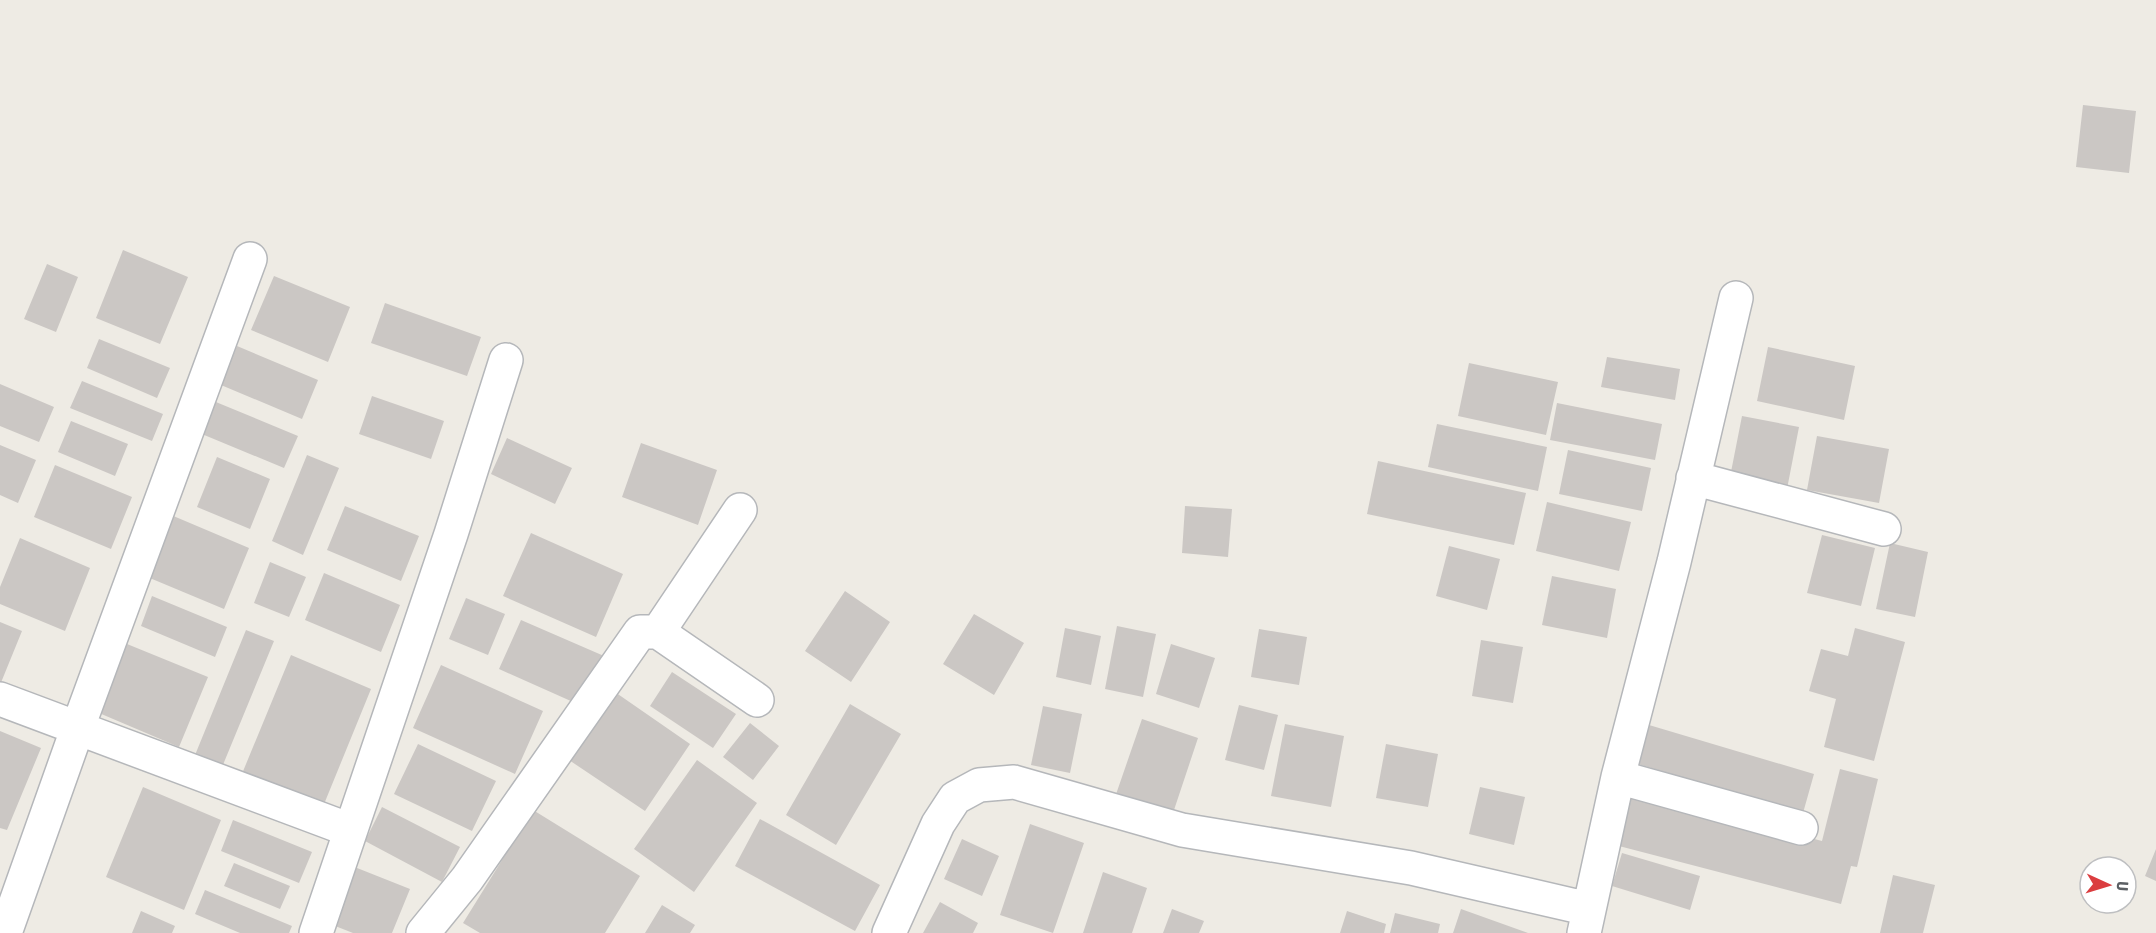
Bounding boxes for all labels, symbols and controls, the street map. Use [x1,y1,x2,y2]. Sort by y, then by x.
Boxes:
north arrow [2078,855,2138,915]
text: U [2114,881,2132,891]

